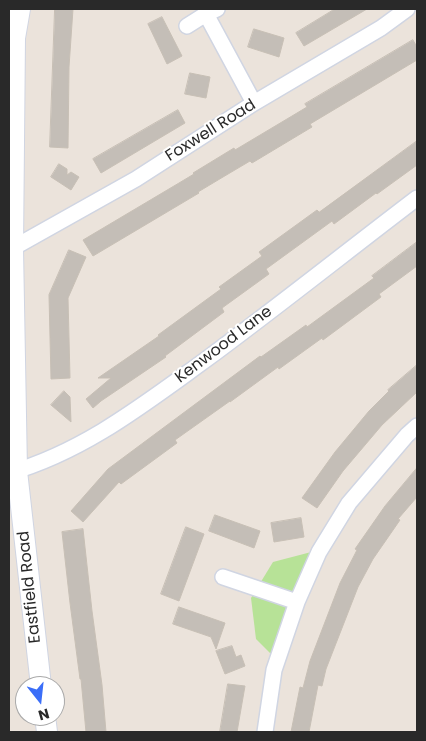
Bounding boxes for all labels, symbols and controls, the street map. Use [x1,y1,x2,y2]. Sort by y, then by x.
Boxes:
street label: Foxwell Road [162,96,260,166]
street label: Kenwood Lane [172,302,276,388]
street label: Eastfield Road [15,530,45,644]
north arrow [15,676,65,726]
text: N [36,703,52,726]

